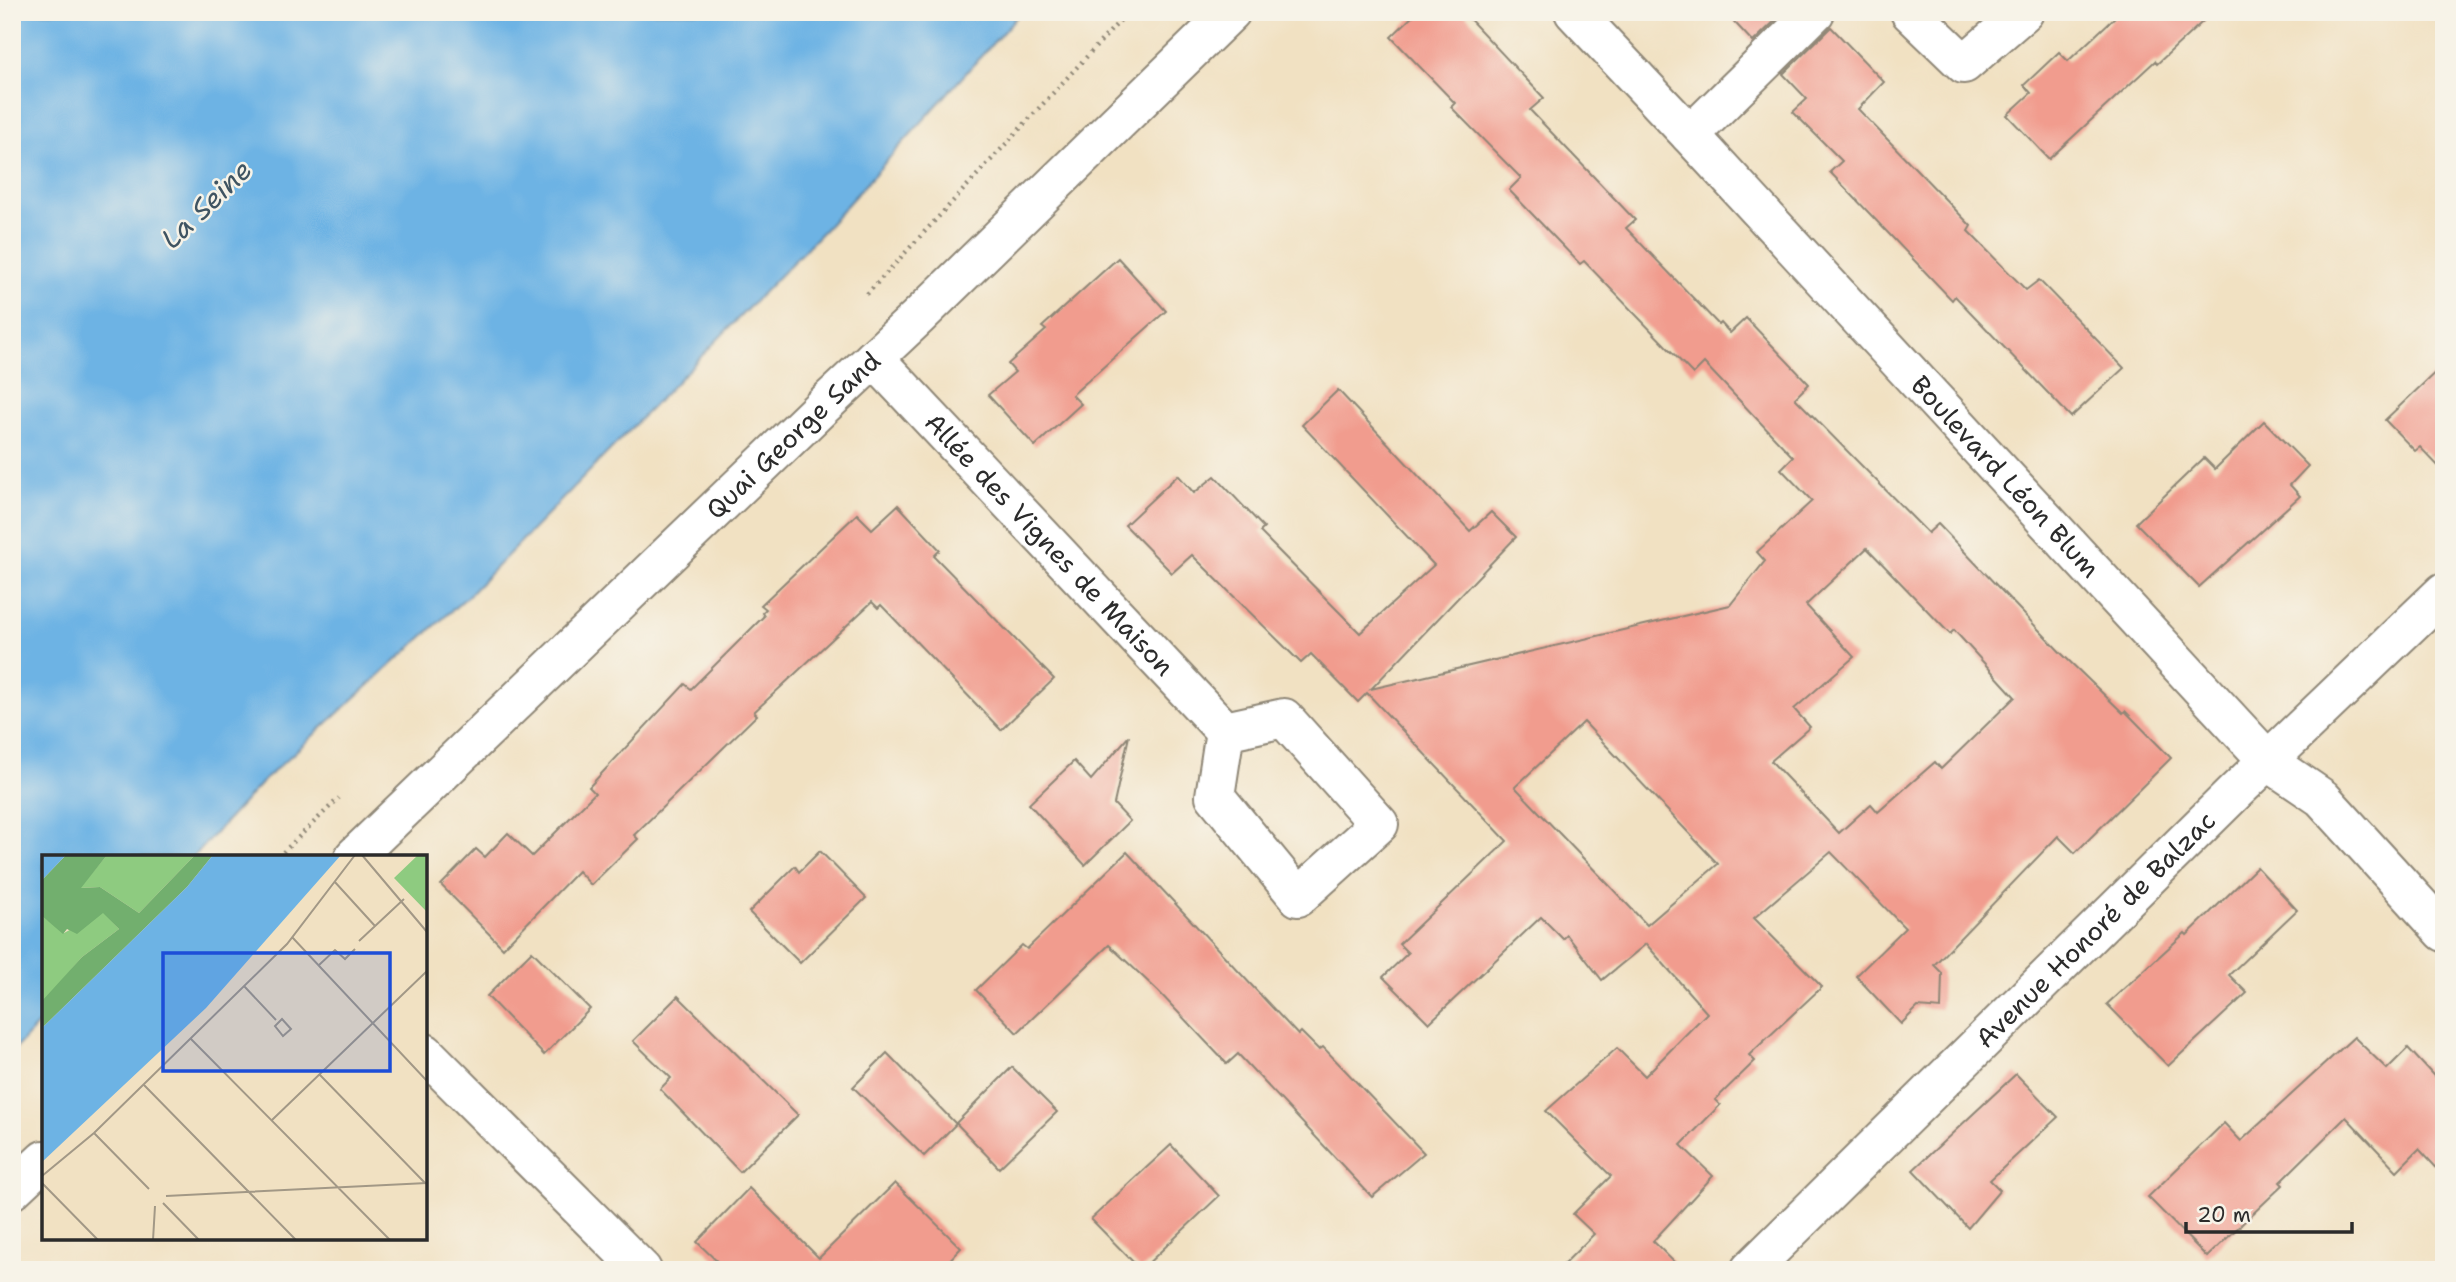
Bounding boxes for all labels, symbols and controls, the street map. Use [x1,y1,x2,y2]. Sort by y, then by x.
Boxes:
water label: La Seine [152,151,260,257]
street label: Quai George Sand [698,343,888,526]
street label: Boulevard Léon Blum [1904,368,2108,585]
street label: Allée des Vignes de Maison [917,405,1182,683]
street label: Avenue Honoré de Balzac [1968,803,2223,1055]
inset map [42,855,427,1240]
scale bar [2186,1191,2353,1235]
text: 20 m [2197,1201,2251,1229]

